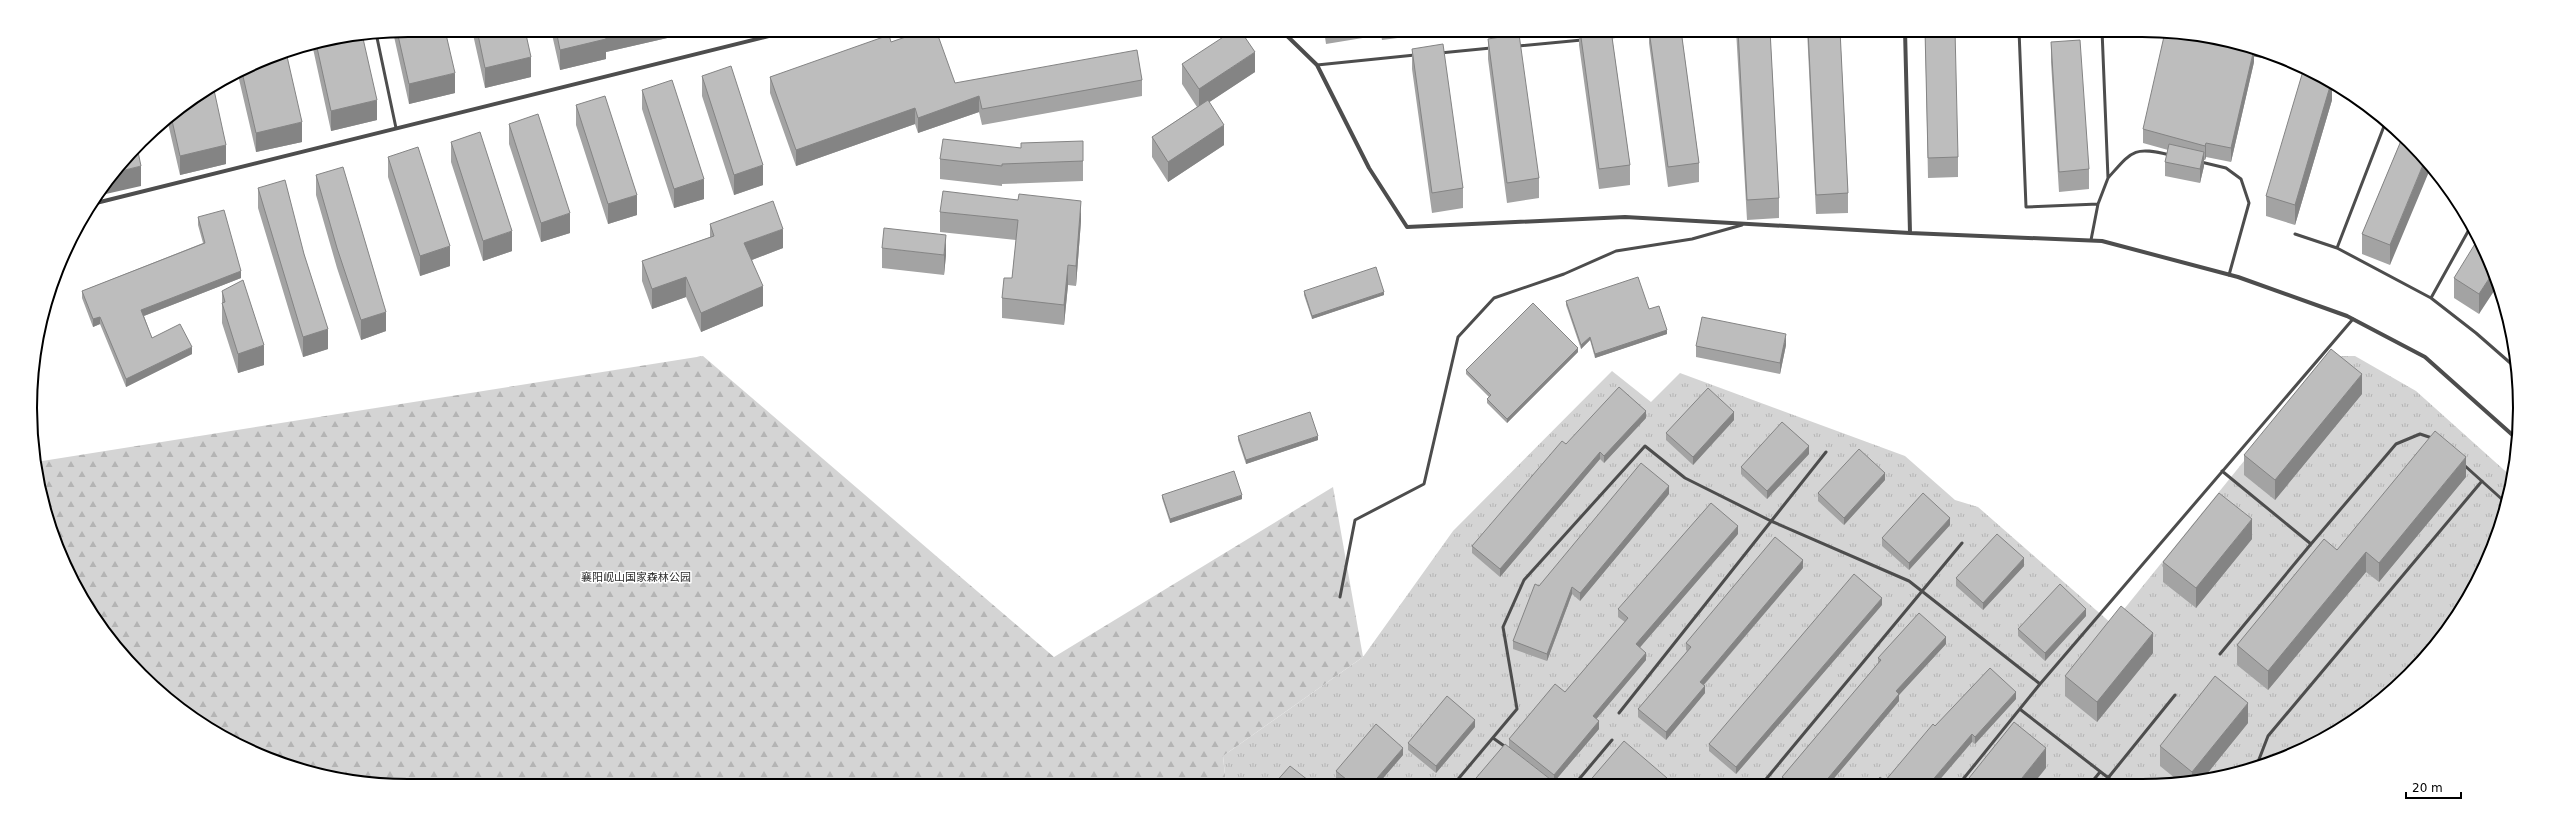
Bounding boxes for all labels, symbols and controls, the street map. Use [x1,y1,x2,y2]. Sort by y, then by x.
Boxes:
park label: 襄阳岘山国家森林公园 [581,571,691,584]
scale bar [2406,774,2461,800]
text: 20 m [2412,781,2443,795]

